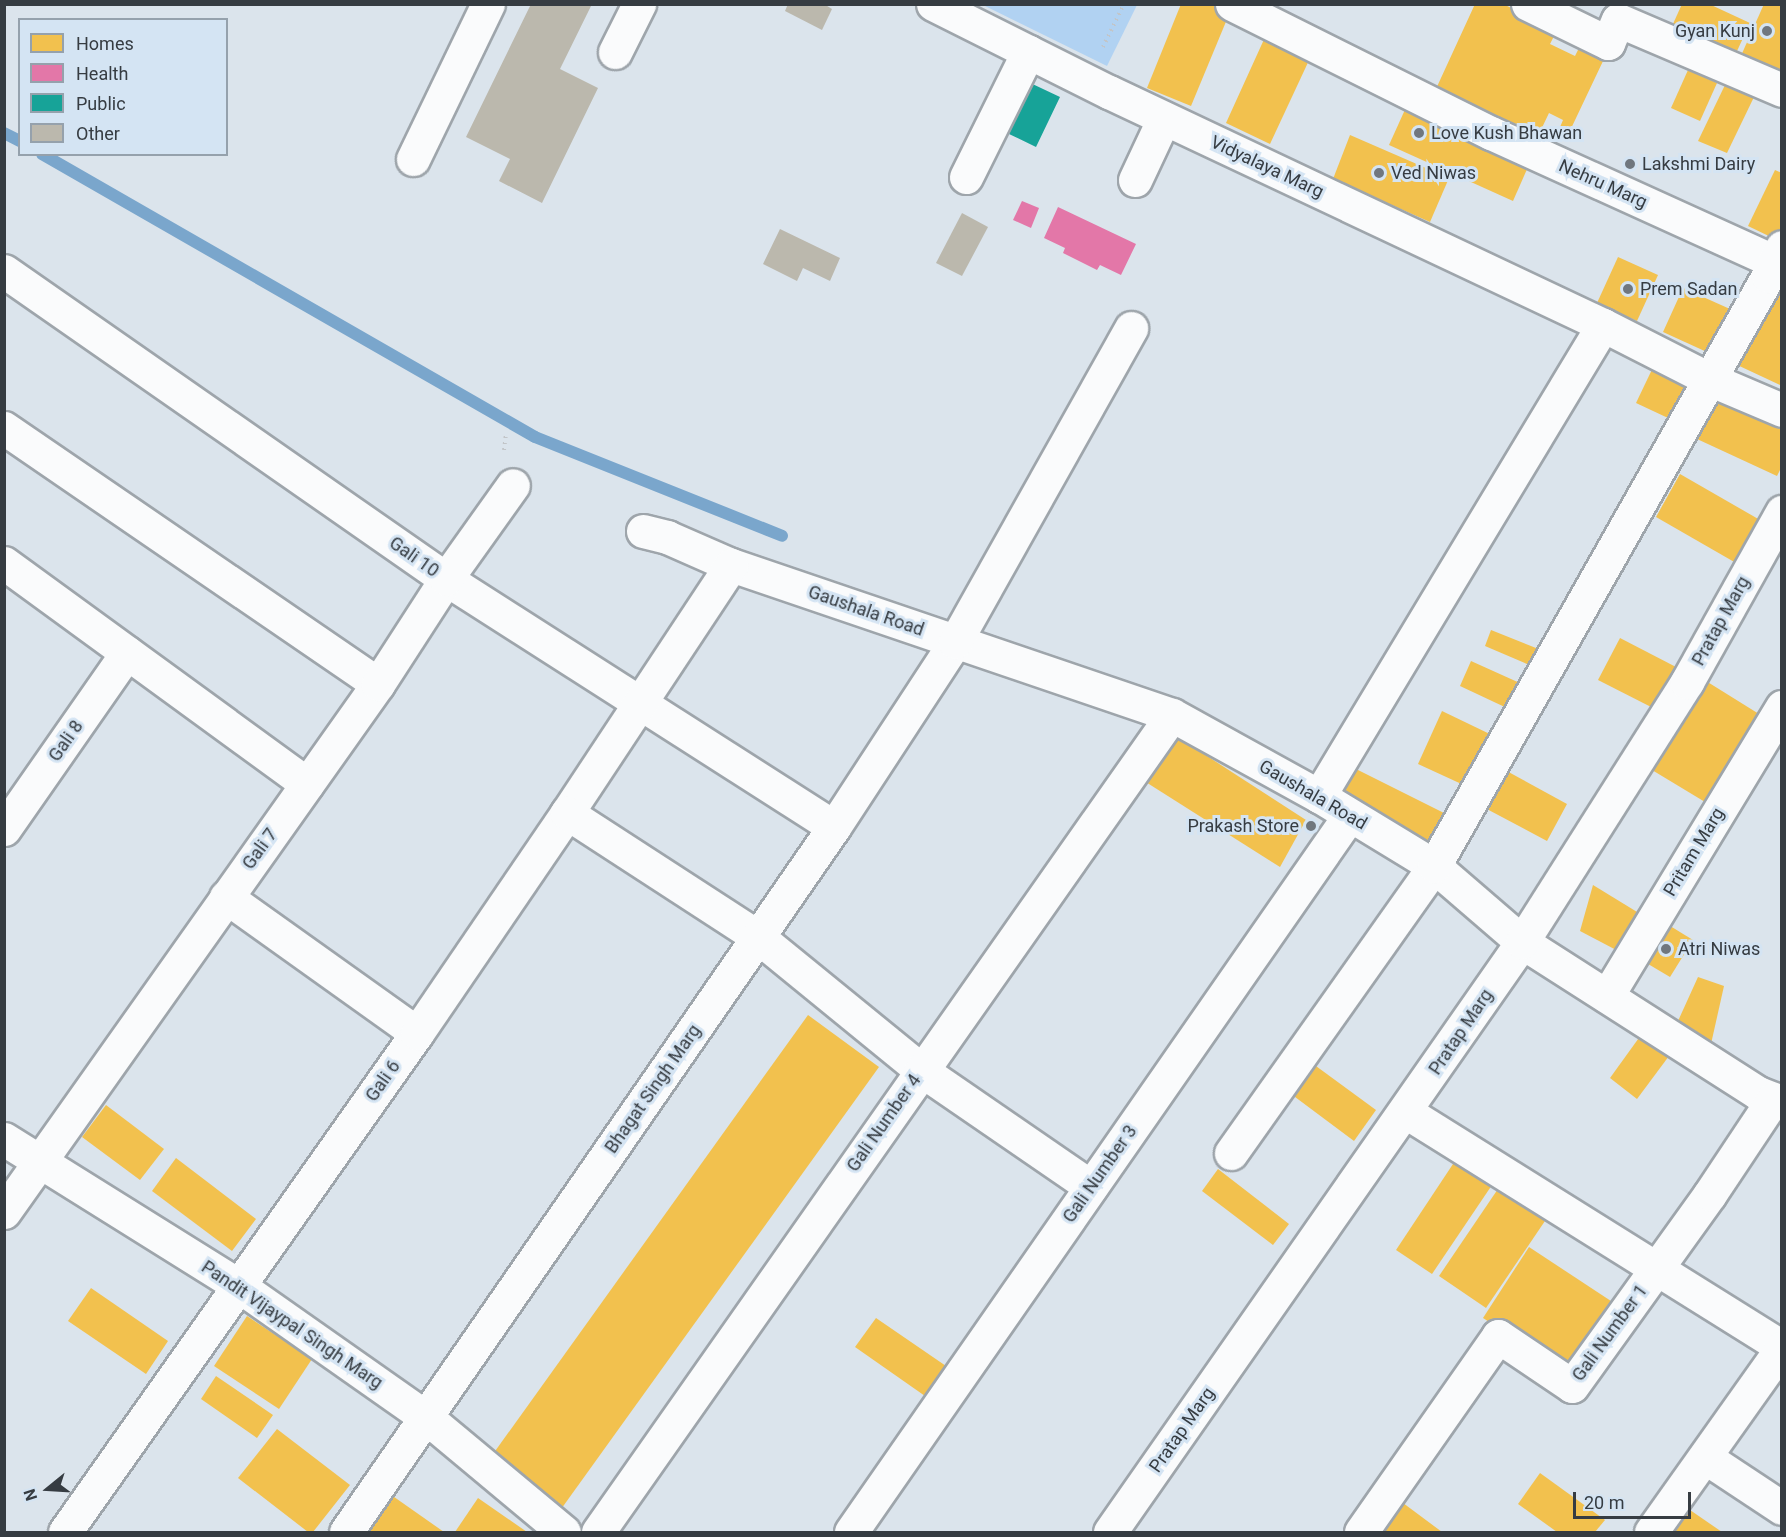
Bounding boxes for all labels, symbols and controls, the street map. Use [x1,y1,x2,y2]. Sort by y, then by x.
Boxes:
legend [18,18,228,156]
place label: Gyan Kunj [1675,20,1755,42]
marker: Gyan Kunj [1760,24,1774,38]
text: Homes [76,33,134,54]
text: Health [76,63,128,84]
text: Public [76,93,126,114]
place label: Love Kush Bhawan [1431,122,1582,144]
text: Other [76,123,120,144]
marker: Love Kush Bhawan [1412,126,1426,140]
street label: Vidyalaya Marg [1207,131,1327,203]
place label: Lakshmi Dairy [1642,153,1755,175]
street label: Nehru Marg [1556,155,1650,213]
marker: Lakshmi Dairy [1623,157,1637,171]
place label: Ved Niwas [1391,162,1476,184]
marker: Ved Niwas [1372,166,1386,180]
place label: Prem Sadan [1640,278,1737,300]
marker: Prem Sadan [1621,282,1635,296]
street label: Gali 10 [385,532,443,582]
street label: Pratap Marg [1688,573,1754,669]
street label: Gaushala Road [805,581,927,641]
street label: Gali 8 [44,716,88,766]
street label: Gaushala Road [1255,755,1371,835]
street label: Pritam Marg [1659,804,1729,900]
place label: Prakash Store [1187,815,1299,837]
marker: Prakash Store [1304,819,1318,833]
street label: Gali 7 [238,824,282,874]
place label: Atri Niwas [1678,938,1760,960]
marker: Atri Niwas [1659,942,1673,956]
street label: Pratap Marg [1424,985,1498,1079]
street label: Bhagat Singh Marg [601,1020,705,1158]
street label: Gali 6 [361,1056,405,1106]
street label: Gali Number 4 [842,1070,926,1176]
street label: Gali Number 3 [1058,1121,1142,1227]
street label: Pandit Vijaypal Singh Marg [197,1256,387,1394]
street label: Gali Number 1 [1568,1280,1652,1386]
street label: Pratap Marg [1145,1383,1219,1477]
north arrow [18,1459,78,1519]
scale bar [1576,1480,1694,1518]
text: N [20,1486,41,1503]
text: 20 m [1584,1492,1624,1513]

